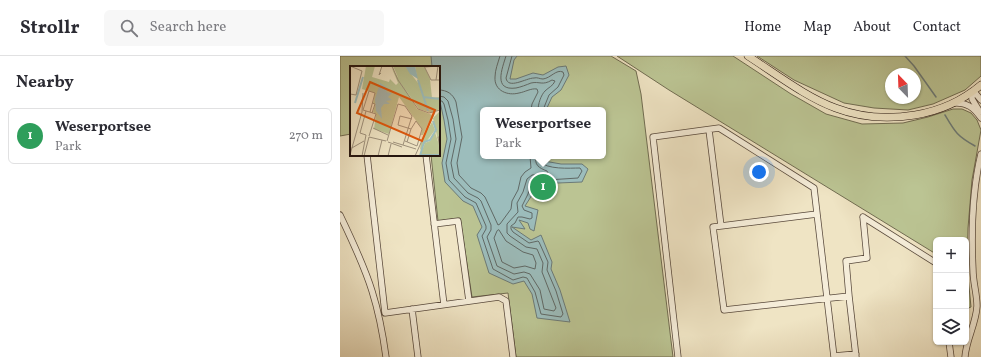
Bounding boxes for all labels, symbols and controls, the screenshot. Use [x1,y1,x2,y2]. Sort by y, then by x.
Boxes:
search box [104,10,384,46]
text: Strollr [20,15,80,41]
icon: search [118,17,140,39]
text: Search here [150,17,226,38]
text: Home [744,18,781,37]
text: Map [803,18,831,37]
text: About [853,18,891,37]
text: Contact [913,18,961,37]
inset map [350,66,440,156]
north arrow [885,68,921,104]
text: Nearby [16,71,74,94]
popup [480,107,606,159]
text: Weserportsee [495,114,591,135]
text: Weserportsee [55,117,151,138]
text: 1 [27,127,33,145]
text: 270 m [289,127,323,145]
text: Park [495,135,521,153]
text: Park [55,138,82,156]
your location [749,162,769,182]
pin: 1 [530,172,556,202]
map controls [933,237,969,345]
button: + [933,237,969,273]
button: − [933,273,969,309]
button: layers [933,309,969,345]

